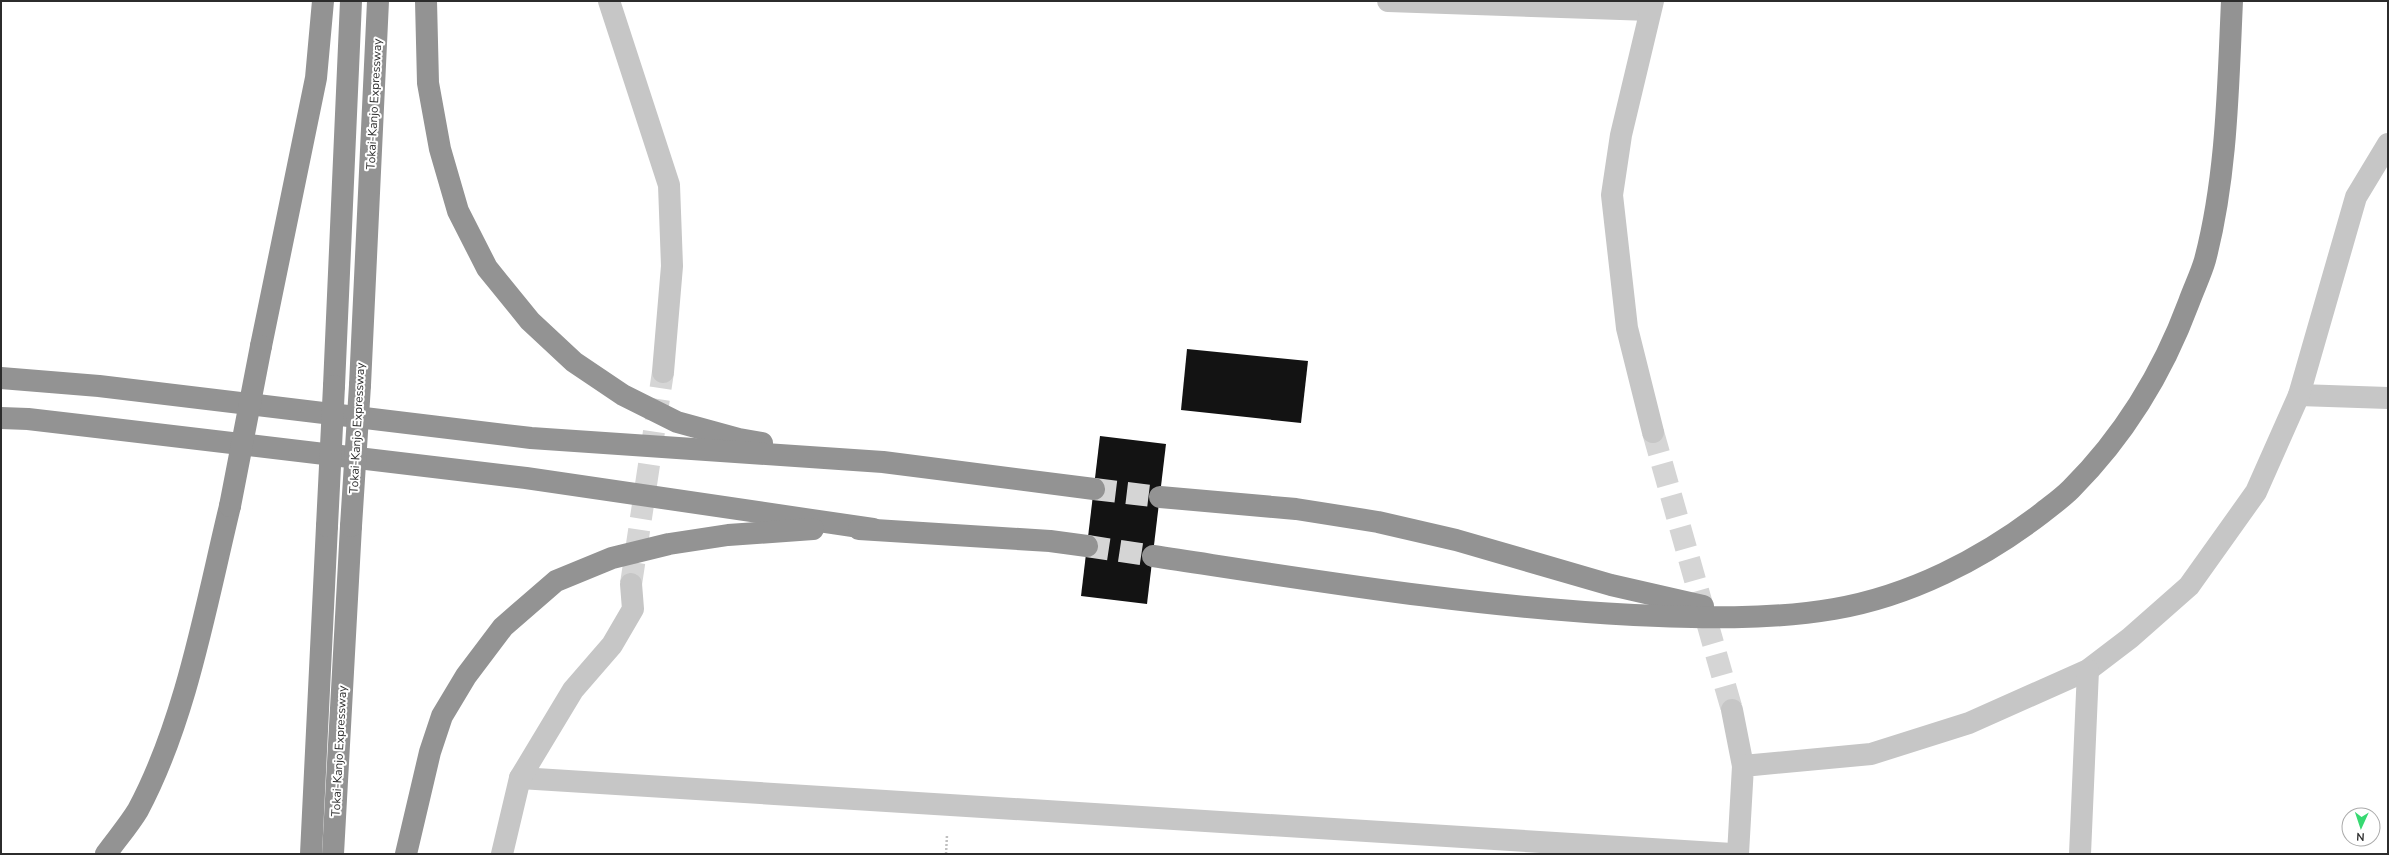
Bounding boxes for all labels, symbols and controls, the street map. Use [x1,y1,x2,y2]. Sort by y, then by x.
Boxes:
street label: Tokai-Kanjo Expressway [363,37,385,170]
street label: Tokai-Kanjo Expressway [346,361,368,494]
street label: Tokai-Kanjo Expressway [328,684,350,817]
north arrow [2341,807,2381,847]
text: N [2356,829,2365,844]

